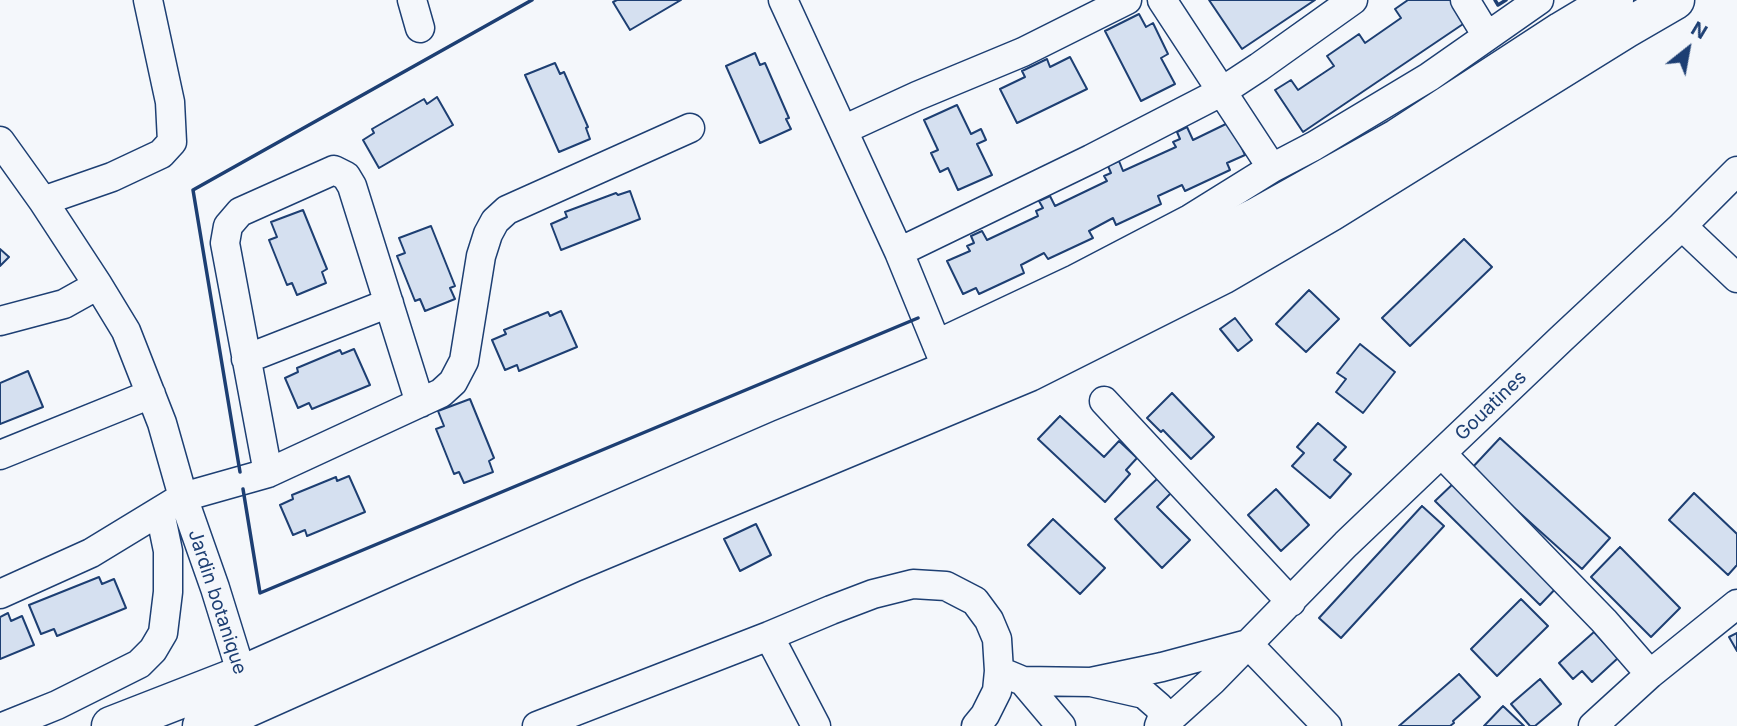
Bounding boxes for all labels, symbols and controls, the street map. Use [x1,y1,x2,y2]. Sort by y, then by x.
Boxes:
north arrow [1653,14,1723,84]
text: N [1687,17,1711,44]
street label: Gouatines [1450,366,1532,446]
street label: Jardin botanique [183,527,251,677]

